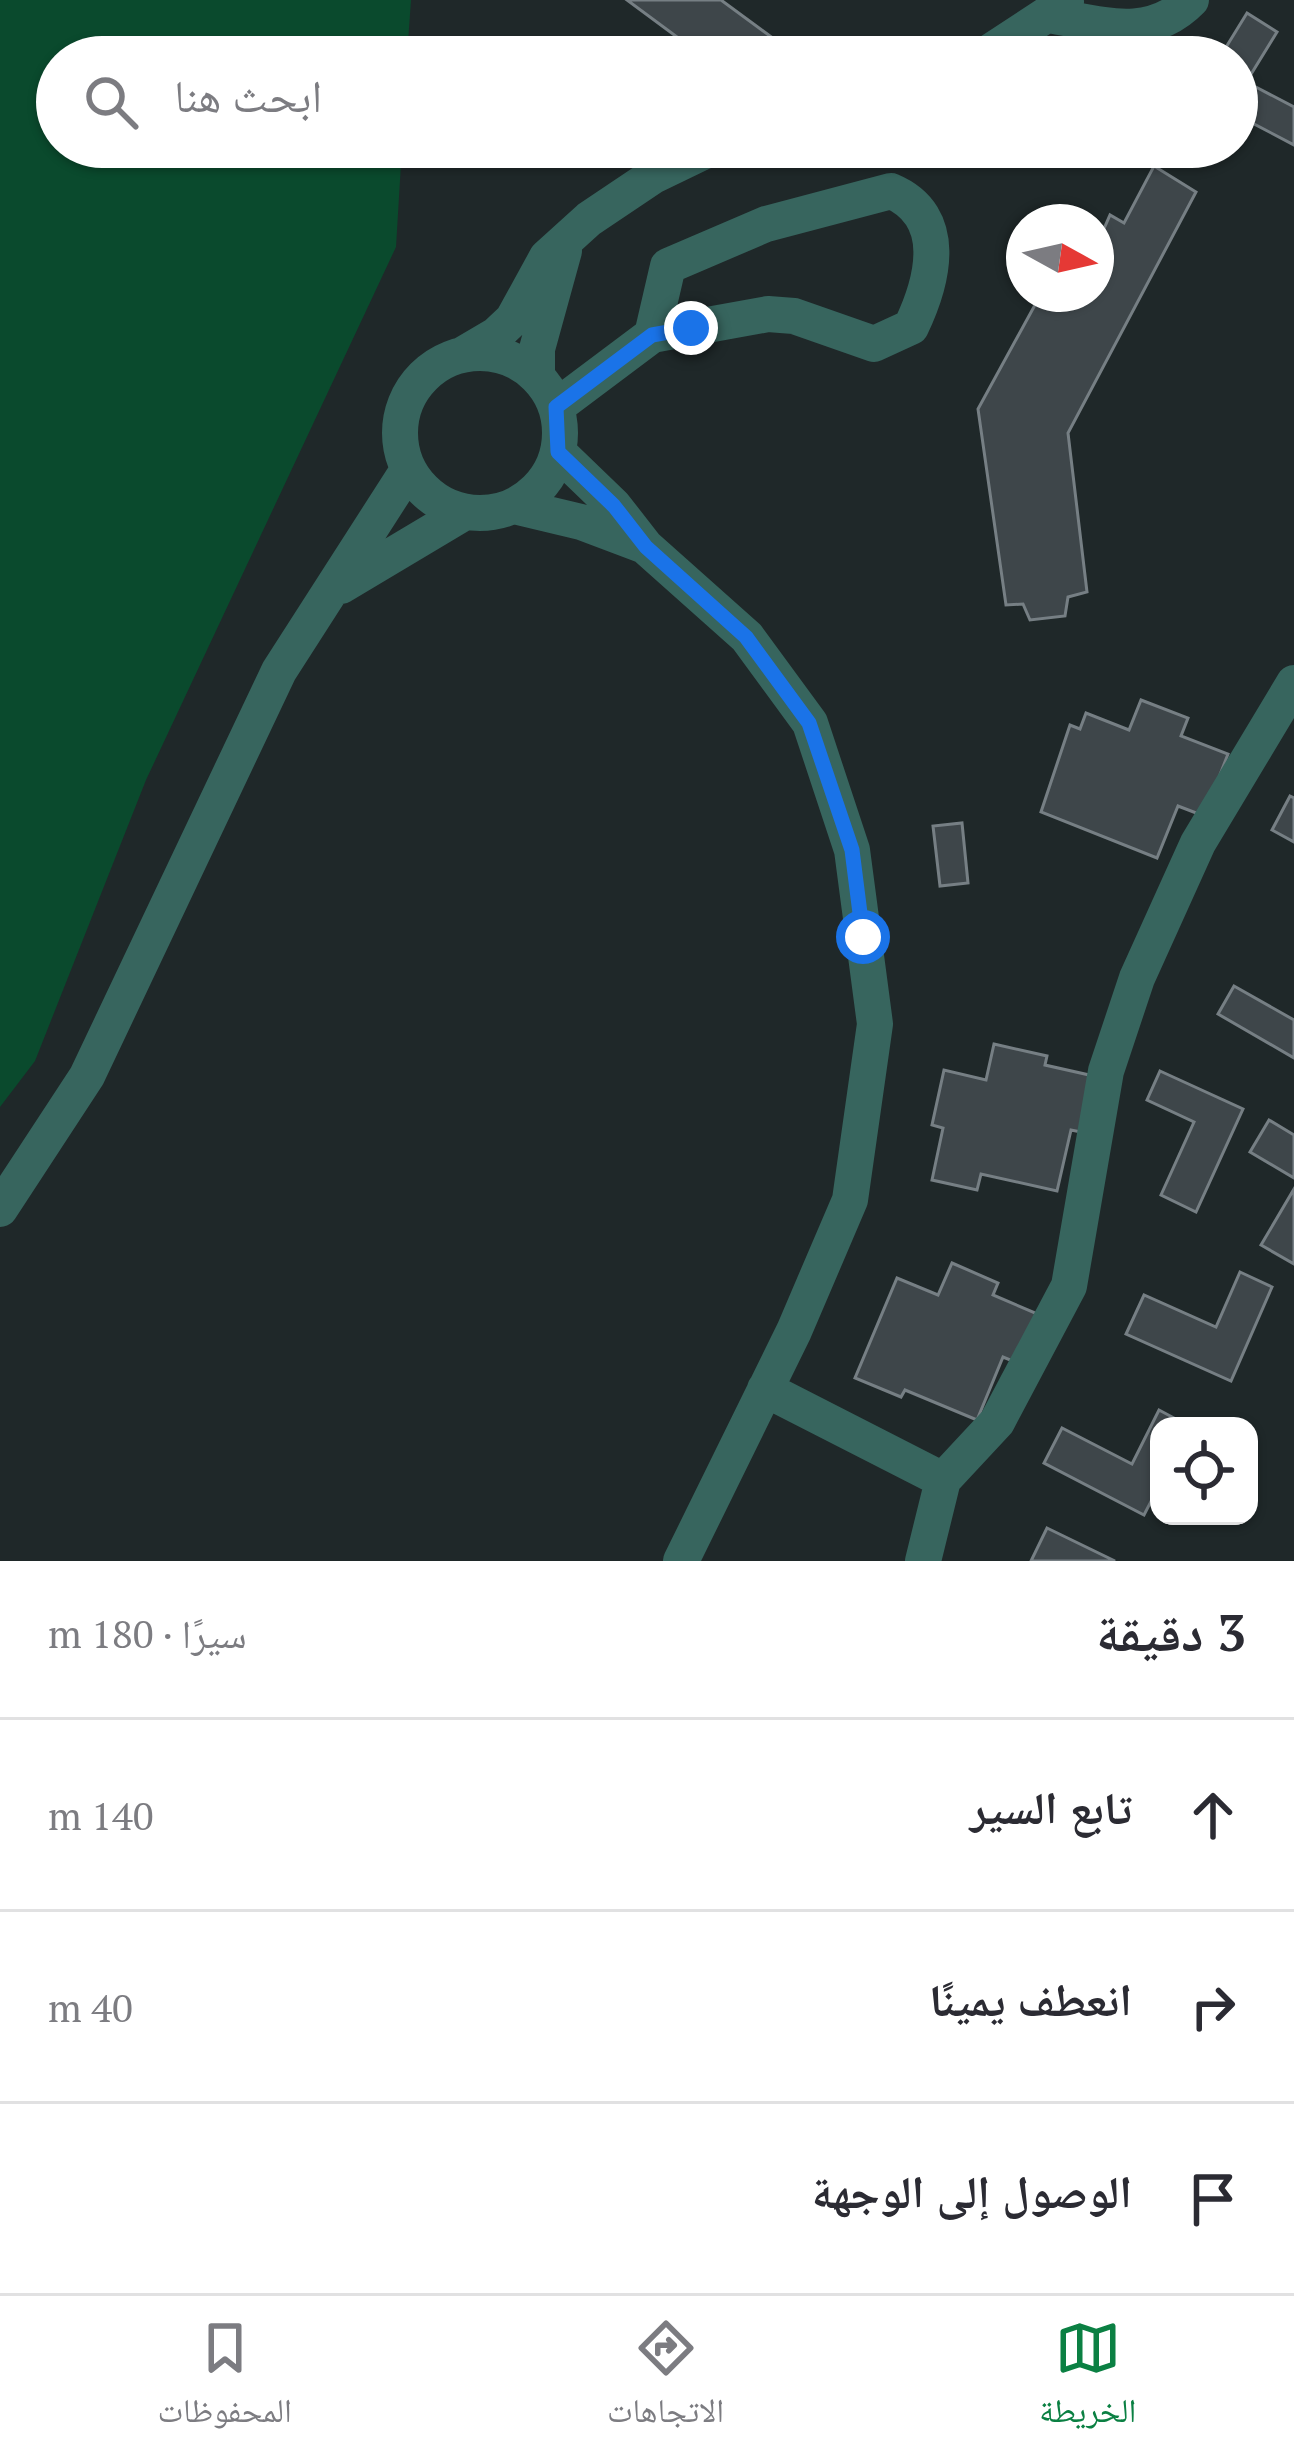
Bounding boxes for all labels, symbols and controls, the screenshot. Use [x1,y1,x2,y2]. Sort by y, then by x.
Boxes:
search box [36,36,1258,168]
text: ابحث هنا [174,65,322,125]
icon: search [78,69,144,135]
north arrow [1006,204,1114,312]
route end [664,301,718,355]
route start [836,910,890,964]
map controls [1150,1417,1258,1525]
button: locate [1150,1417,1258,1525]
text: 3 دقيقة [1096,1598,1246,1666]
text: سيرًا · 180 m [48,1607,247,1659]
text: تابع السير [970,1777,1132,1837]
icon: ahead [1180,1782,1246,1848]
text: 140 m [48,1789,154,1841]
text: انعطف يمينًا [929,1969,1132,2029]
icon: right [1180,1974,1246,2040]
text: 40 m [48,1981,133,2033]
text: الوصول إلى الوجهة [812,2161,1132,2221]
icon: arrive [1180,2166,1246,2232]
tab: المحفوظات [158,2315,292,2443]
tab: الاتجاهات [607,2315,724,2443]
tab: الخريطة [1039,2315,1136,2443]

